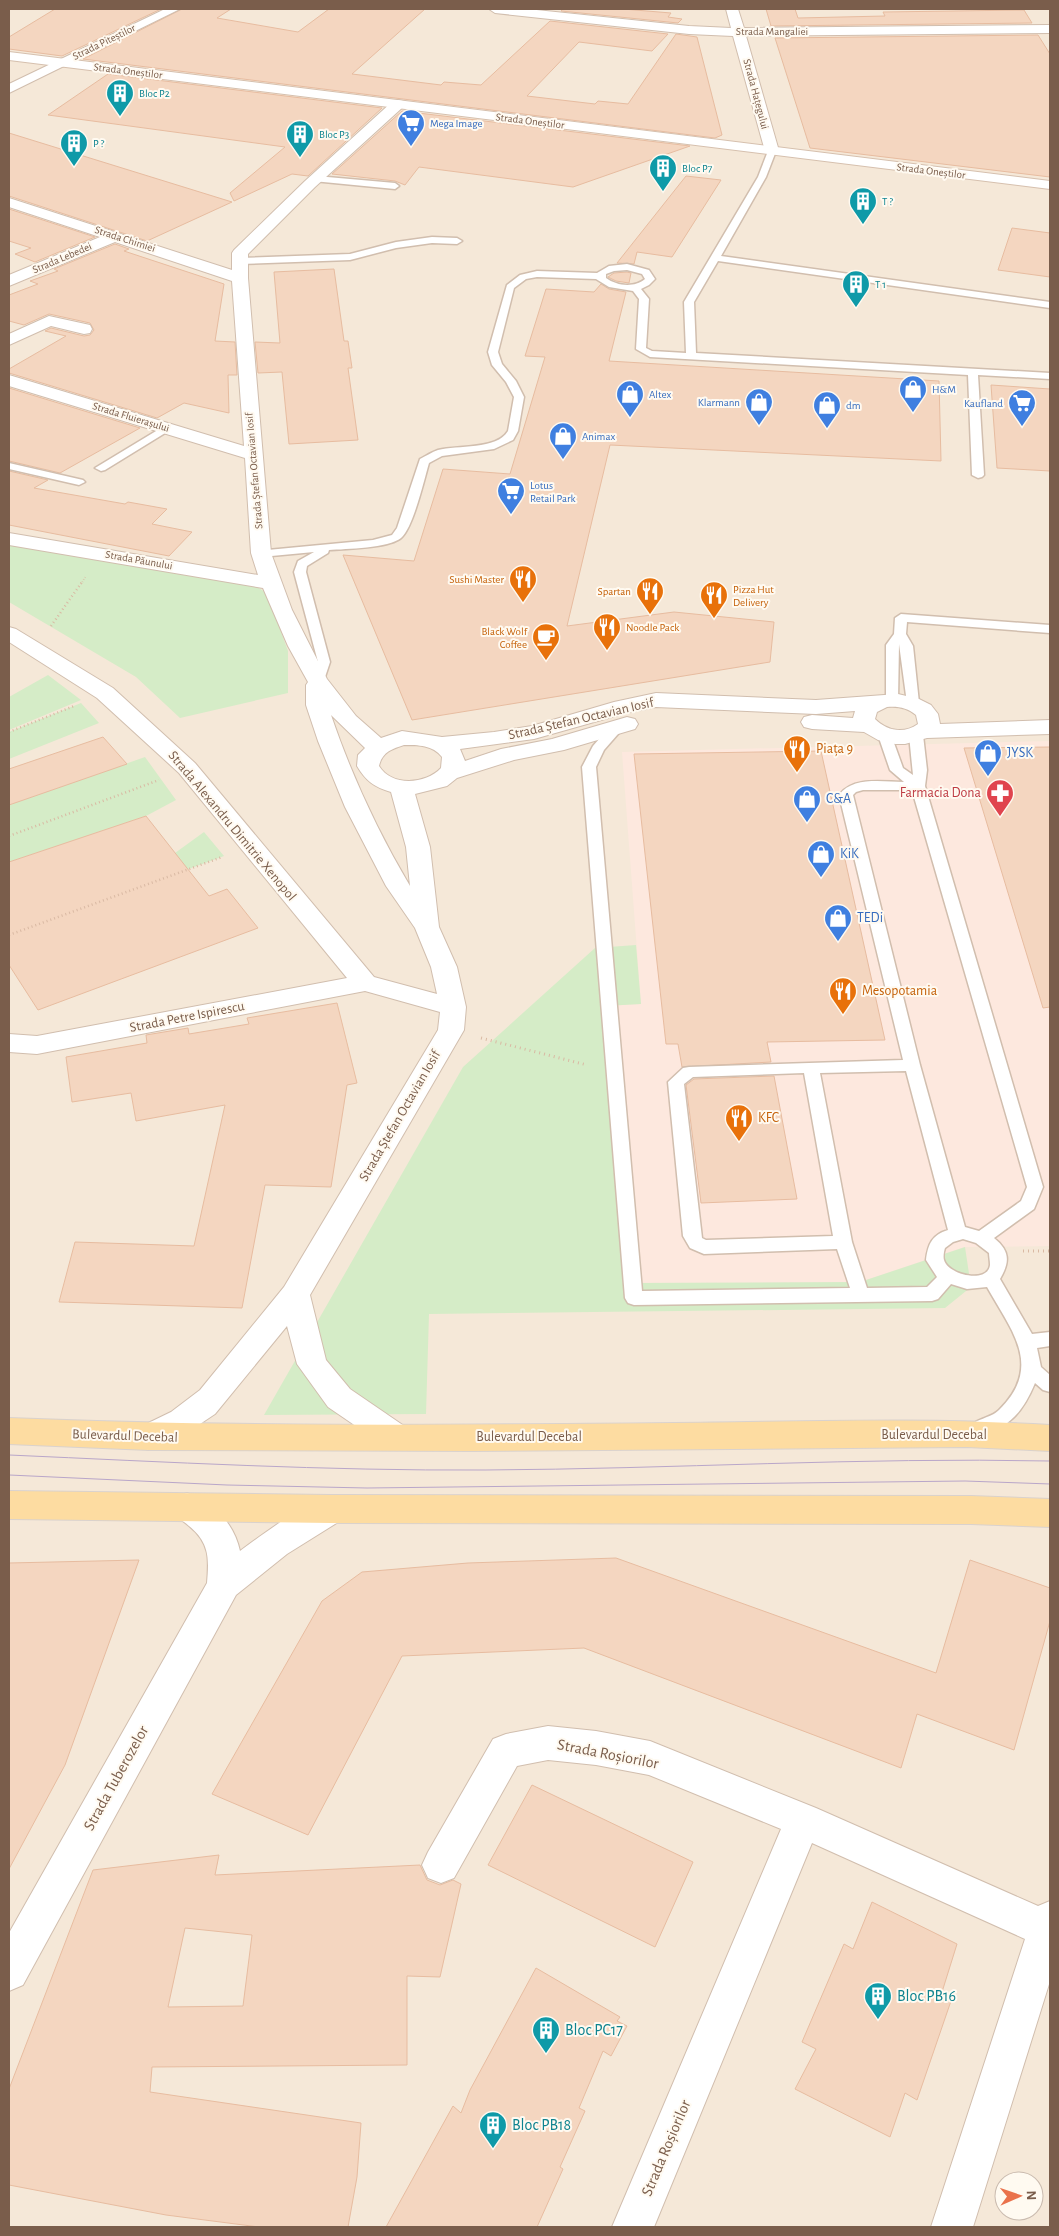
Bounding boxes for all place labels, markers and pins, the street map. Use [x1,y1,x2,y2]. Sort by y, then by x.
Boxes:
building icon: Bloc P2 [105,78,135,117]
place label: Bloc P2 [139,88,170,99]
supermarket icon: Mega Image [396,108,426,147]
place label: Mega Image [430,118,483,129]
building icon: Bloc P3 [285,119,315,158]
building icon: P ? [59,128,89,167]
place label: Bloc P3 [319,129,350,140]
place label: P ? [93,138,105,149]
building icon: Bloc P7 [648,153,678,192]
place label: Bloc P7 [682,163,713,174]
building icon: T ? [848,186,878,225]
place label: T ? [882,196,893,207]
building icon: T 1 [841,269,871,308]
place label: T 1 [875,279,886,290]
shop icon: H&M [898,374,928,413]
shop icon: Altex [615,379,645,418]
place label: H&M [932,384,956,395]
shop icon: Klarmann [744,387,774,426]
supermarket icon: Kaufland [1007,388,1037,427]
place label: Altex [649,389,672,400]
shop icon: dm [812,390,842,429]
place label: Klarmann [698,397,740,408]
place label: Kaufland [964,398,1003,409]
place label: dm [846,400,861,411]
shop icon: Animax [548,421,578,460]
place label: Animax [582,431,615,442]
supermarket icon: Lotus Retail Park [496,476,526,515]
place label: Lotus Retail Park [530,480,576,504]
restaurant icon: Sushi Master [508,564,538,603]
place label: Sushi Master [449,574,504,585]
restaurant icon: Spartan [635,576,665,615]
restaurant icon: Pizza Hut Delivery [699,580,729,619]
place label: Pizza Hut Delivery [733,584,774,608]
place label: Spartan [598,586,631,597]
restaurant icon: Noodle Pack [592,612,622,651]
cafe icon: Black Wolf Coffee [531,622,561,661]
place label: Noodle Pack [626,622,679,633]
place label: Black Wolf Coffee [481,626,528,650]
restaurant icon: Piața 9 [782,734,812,773]
shop icon: JYSK [973,738,1003,777]
place label: Piața 9 [816,742,853,757]
place label: JYSK [1007,746,1033,760]
pharmacy icon: Farmacia Dona [985,778,1015,817]
shop icon: C&A [792,784,822,823]
place label: Farmacia Dona [900,786,982,800]
place label: C&A [826,792,851,806]
shop icon: KiK [806,839,836,878]
place label: KiK [840,847,859,861]
shop icon: TEDi [823,903,853,942]
place label: TEDi [857,911,883,925]
restaurant icon: Mesopotamia [828,976,858,1015]
place label: Mesopotamia [862,984,938,998]
restaurant icon: KFC [724,1103,754,1142]
place label: KFC [758,1111,779,1125]
building icon: Bloc PB16 [863,1981,893,2020]
place label: Bloc PB16 [897,1988,956,2004]
building icon: Bloc PC17 [531,2015,561,2054]
place label: Bloc PC17 [565,2022,623,2038]
building icon: Bloc PB18 [478,2110,508,2149]
place label: Bloc PB18 [512,2117,571,2133]

